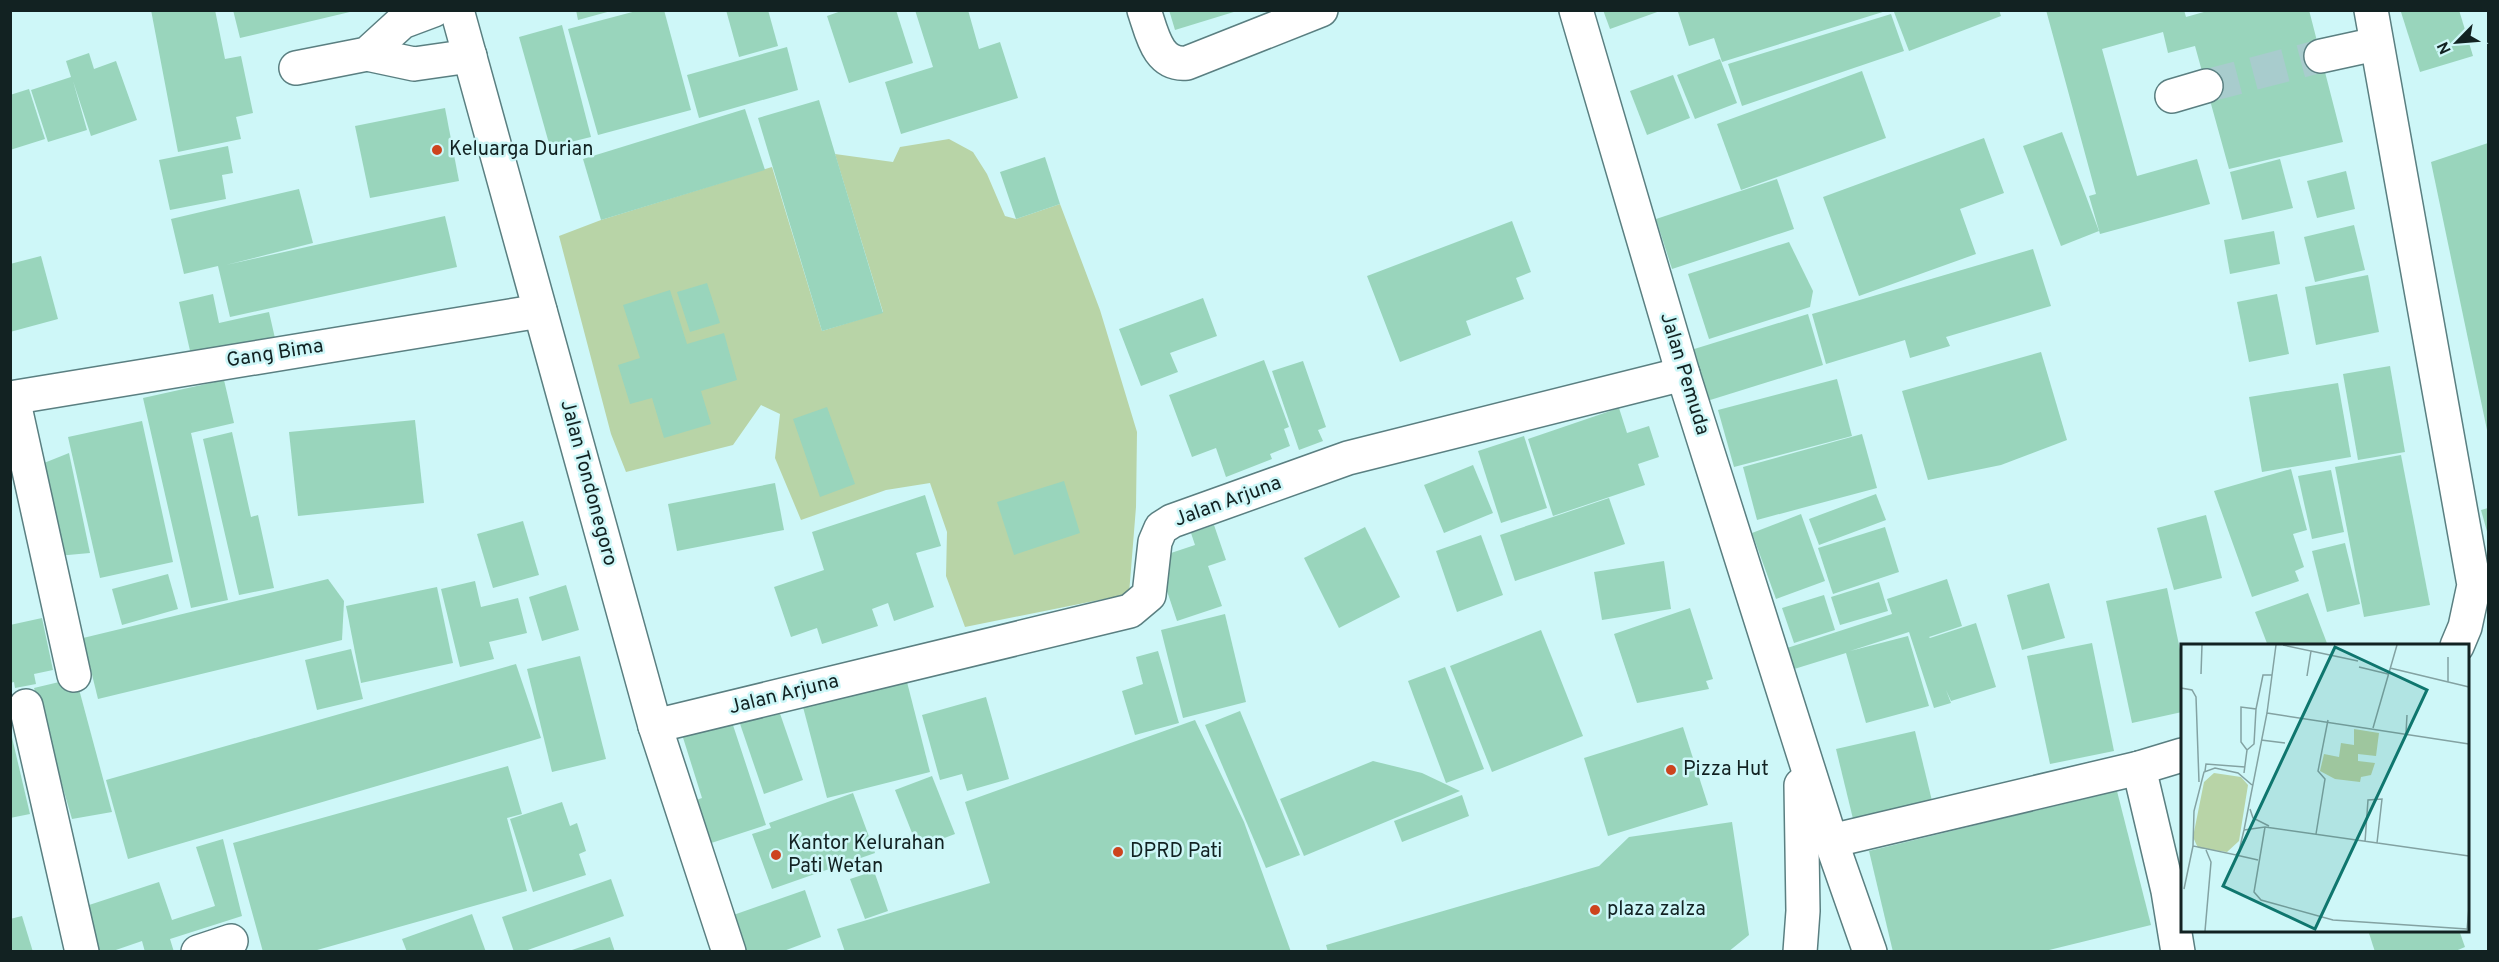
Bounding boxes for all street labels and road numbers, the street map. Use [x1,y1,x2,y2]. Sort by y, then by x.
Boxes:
street label: Jalan Pemuda [1653,310,1715,438]
street label: Gang Bima [225,334,325,374]
street label: Jalan Tondonegoro [553,397,623,569]
street label: Jalan Arjuna [1171,471,1285,533]
street label: Jalan Arjuna [726,669,842,721]

